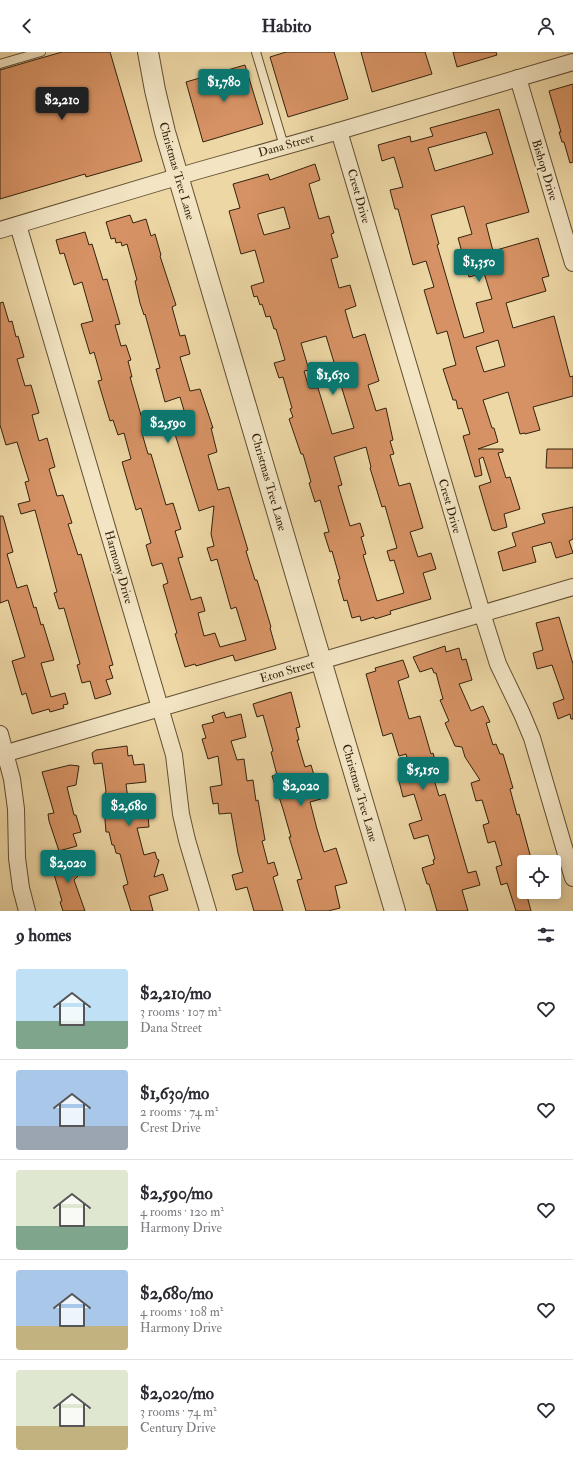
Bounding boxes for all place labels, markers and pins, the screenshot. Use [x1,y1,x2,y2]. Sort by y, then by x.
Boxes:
pin: $1,780 [191,69,257,103]
pin: $2,210 [29,87,95,121]
pin: $1,350 [446,249,512,283]
pin: $1,630 [300,362,366,396]
pin: $2,590 [135,410,201,444]
pin: $5,150 [390,757,456,791]
pin: $2,020 [268,773,334,807]
pin: $2,680 [96,793,162,827]
pin: $2,020 [35,850,101,884]

